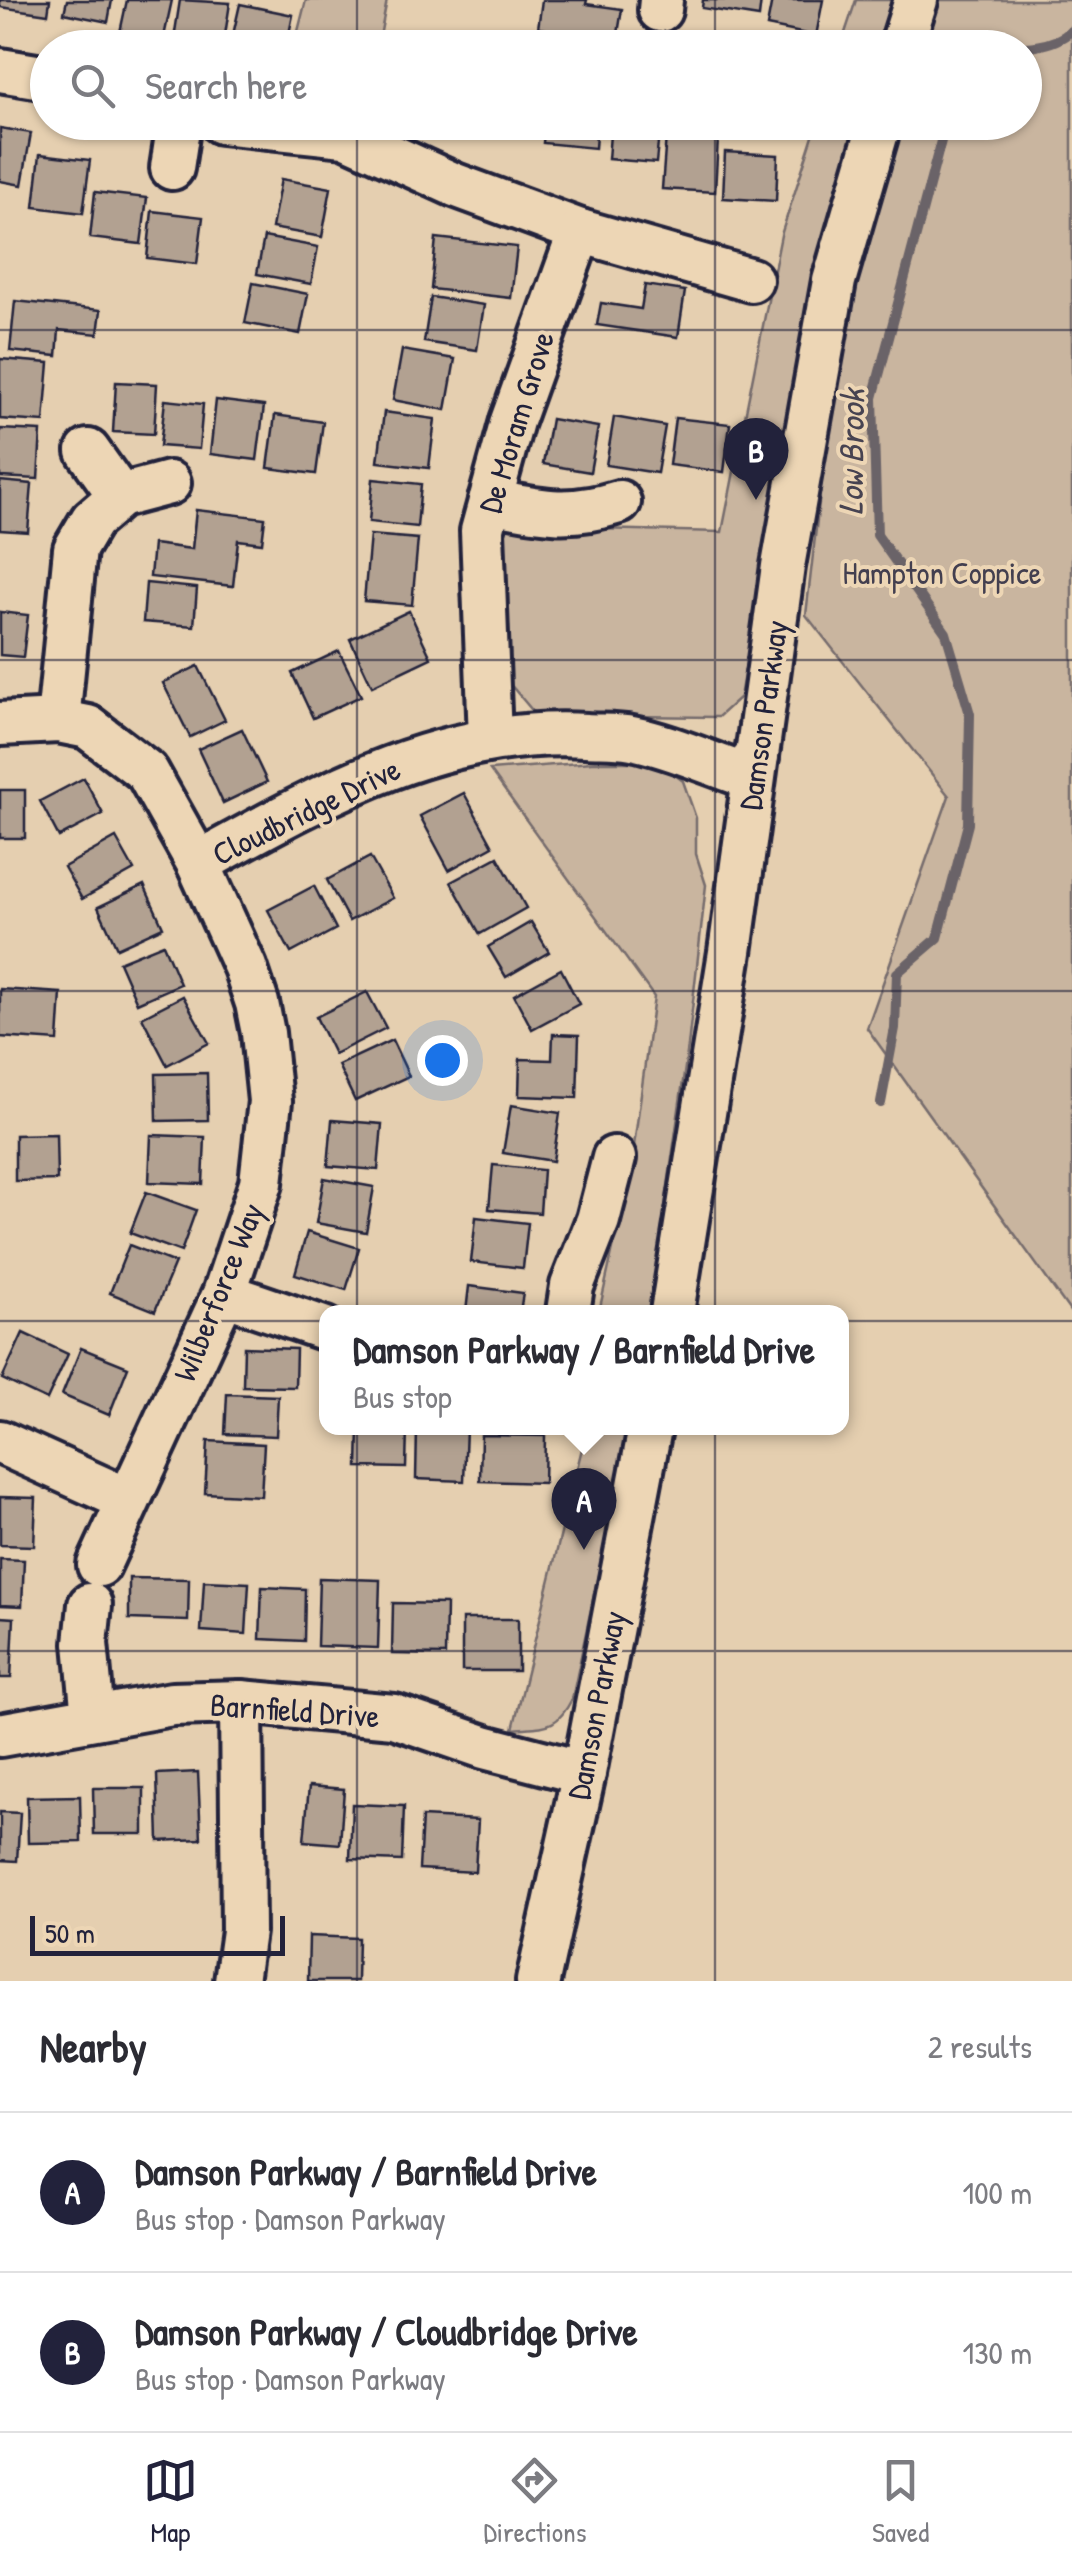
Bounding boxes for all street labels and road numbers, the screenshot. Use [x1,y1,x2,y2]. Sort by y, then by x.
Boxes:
street label: De Moram Grove [468,326,564,518]
street label: Damson Parkway [728,617,798,813]
street label: Cloudbridge Drive [205,747,407,875]
street label: Wilberforce Way [163,1196,273,1388]
street label: Damson Parkway [557,1607,635,1803]
street label: Barnfield Drive [209,1683,381,1737]

